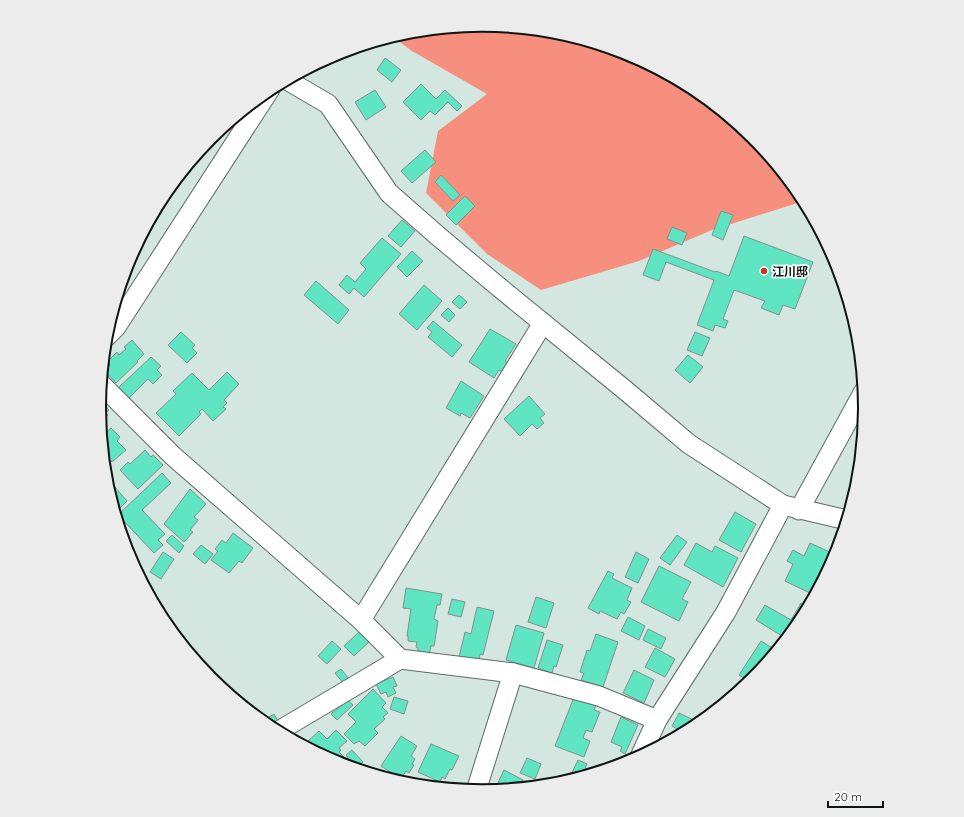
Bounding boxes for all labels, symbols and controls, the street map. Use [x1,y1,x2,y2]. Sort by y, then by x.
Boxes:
place label: 江川邸 [772,264,808,279]
marker: 江川邸 [759,266,769,276]
scale bar [828,783,883,809]
text: 20 m [834,789,862,804]

